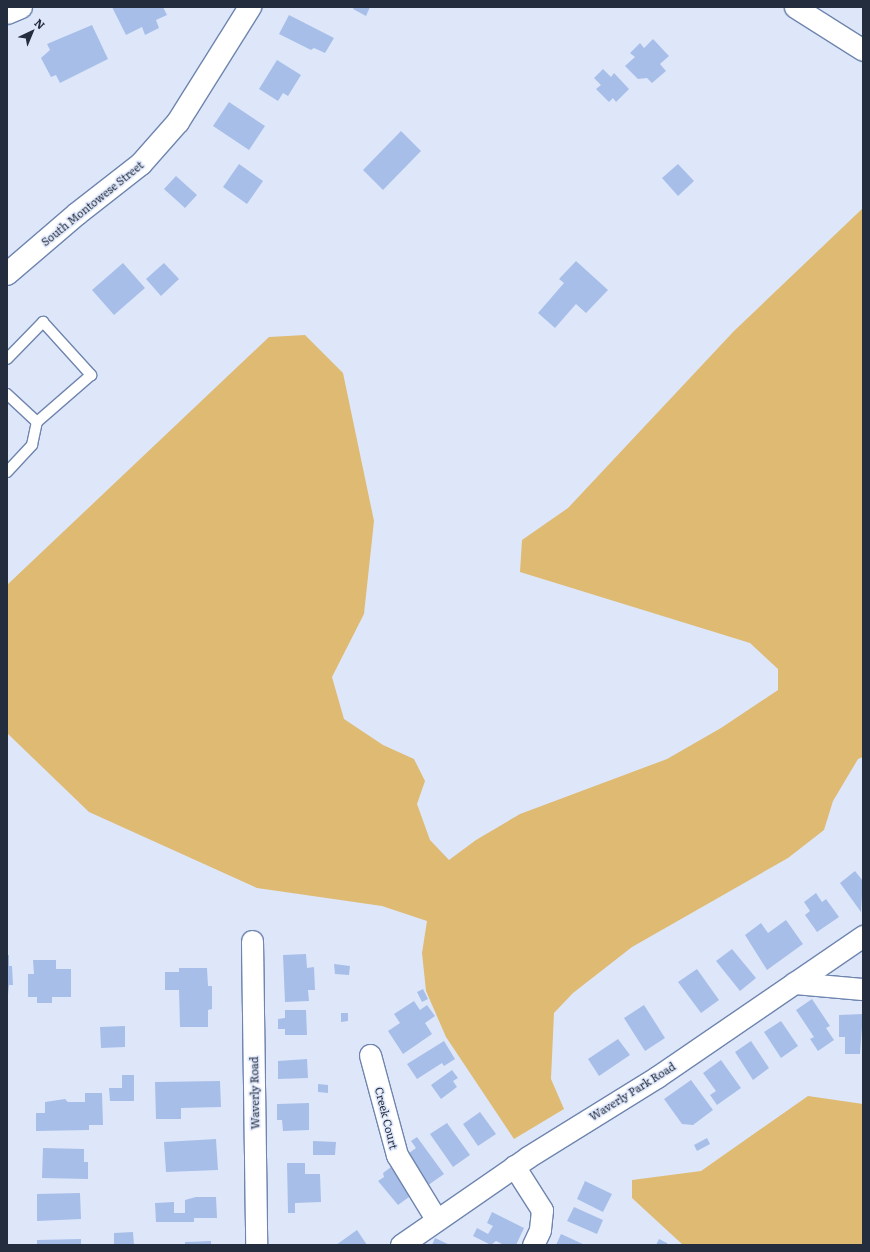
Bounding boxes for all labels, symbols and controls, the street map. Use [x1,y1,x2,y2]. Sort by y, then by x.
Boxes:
north arrow [12,12,52,52]
text: N [31,14,49,32]
street label: South Montowese Street [38,158,146,248]
street label: Waverly Road [247,1057,261,1129]
street label: Waverly Park Road [587,1059,677,1123]
street label: Creek Court [373,1086,401,1150]

